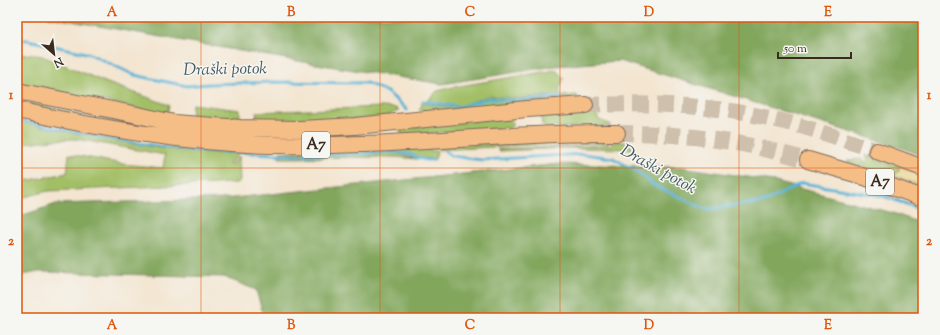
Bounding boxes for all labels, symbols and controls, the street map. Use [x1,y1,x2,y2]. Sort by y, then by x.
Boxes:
text: A [107,4,118,22]
text: B [287,4,296,22]
text: C [465,4,475,22]
text: D [644,4,654,22]
text: E [824,4,832,22]
north arrow [34,34,74,74]
scale bar [778,34,851,60]
text: 50 m [783,40,807,58]
text: N [50,52,67,71]
water label: Draški potok [183,57,267,83]
text: 1 [9,87,14,105]
text: 1 [927,87,932,105]
road number: A7 [302,132,330,158]
water label: Draški potok [616,139,701,201]
road number: A7 [866,169,894,195]
text: 2 [8,233,15,251]
text: 2 [926,233,933,251]
text: A [107,317,118,335]
text: B [287,317,296,335]
text: C [465,317,475,335]
text: D [644,317,654,335]
text: E [824,317,832,335]

